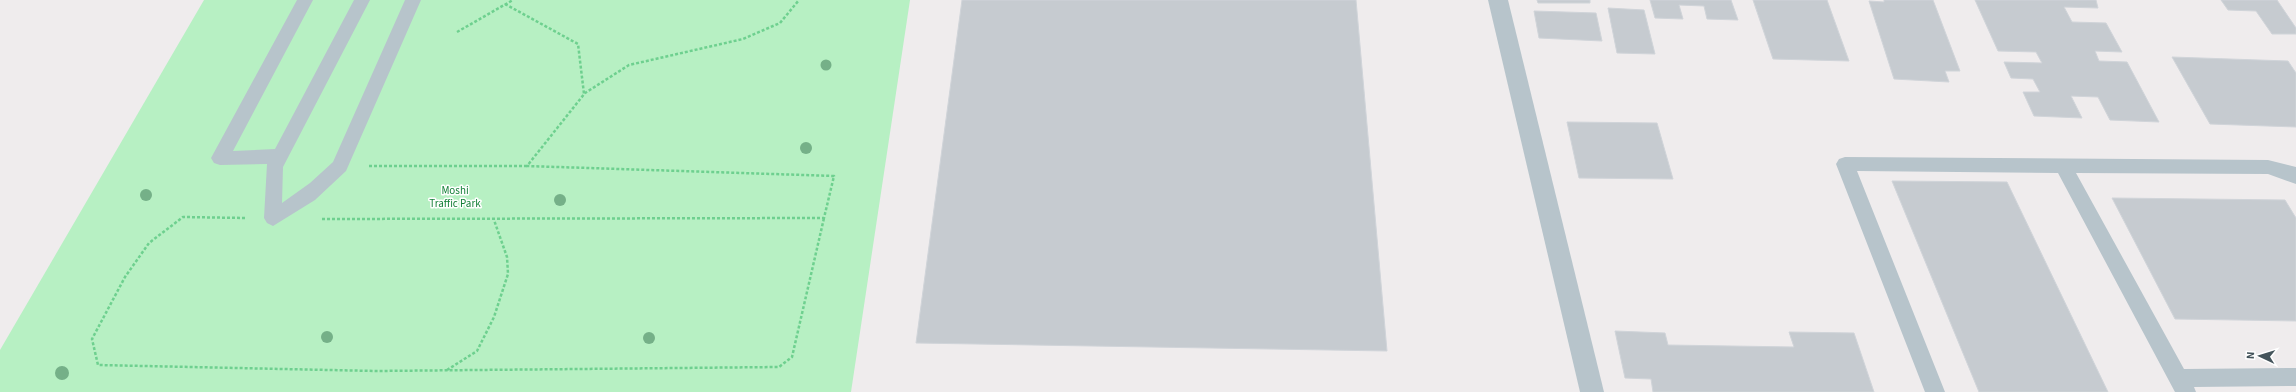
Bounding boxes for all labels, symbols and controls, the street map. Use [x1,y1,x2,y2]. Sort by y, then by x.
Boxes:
park label: Moshi Traffic Park [429,183,481,211]
north arrow [2240,336,2280,376]
text: N [2243,351,2258,360]

